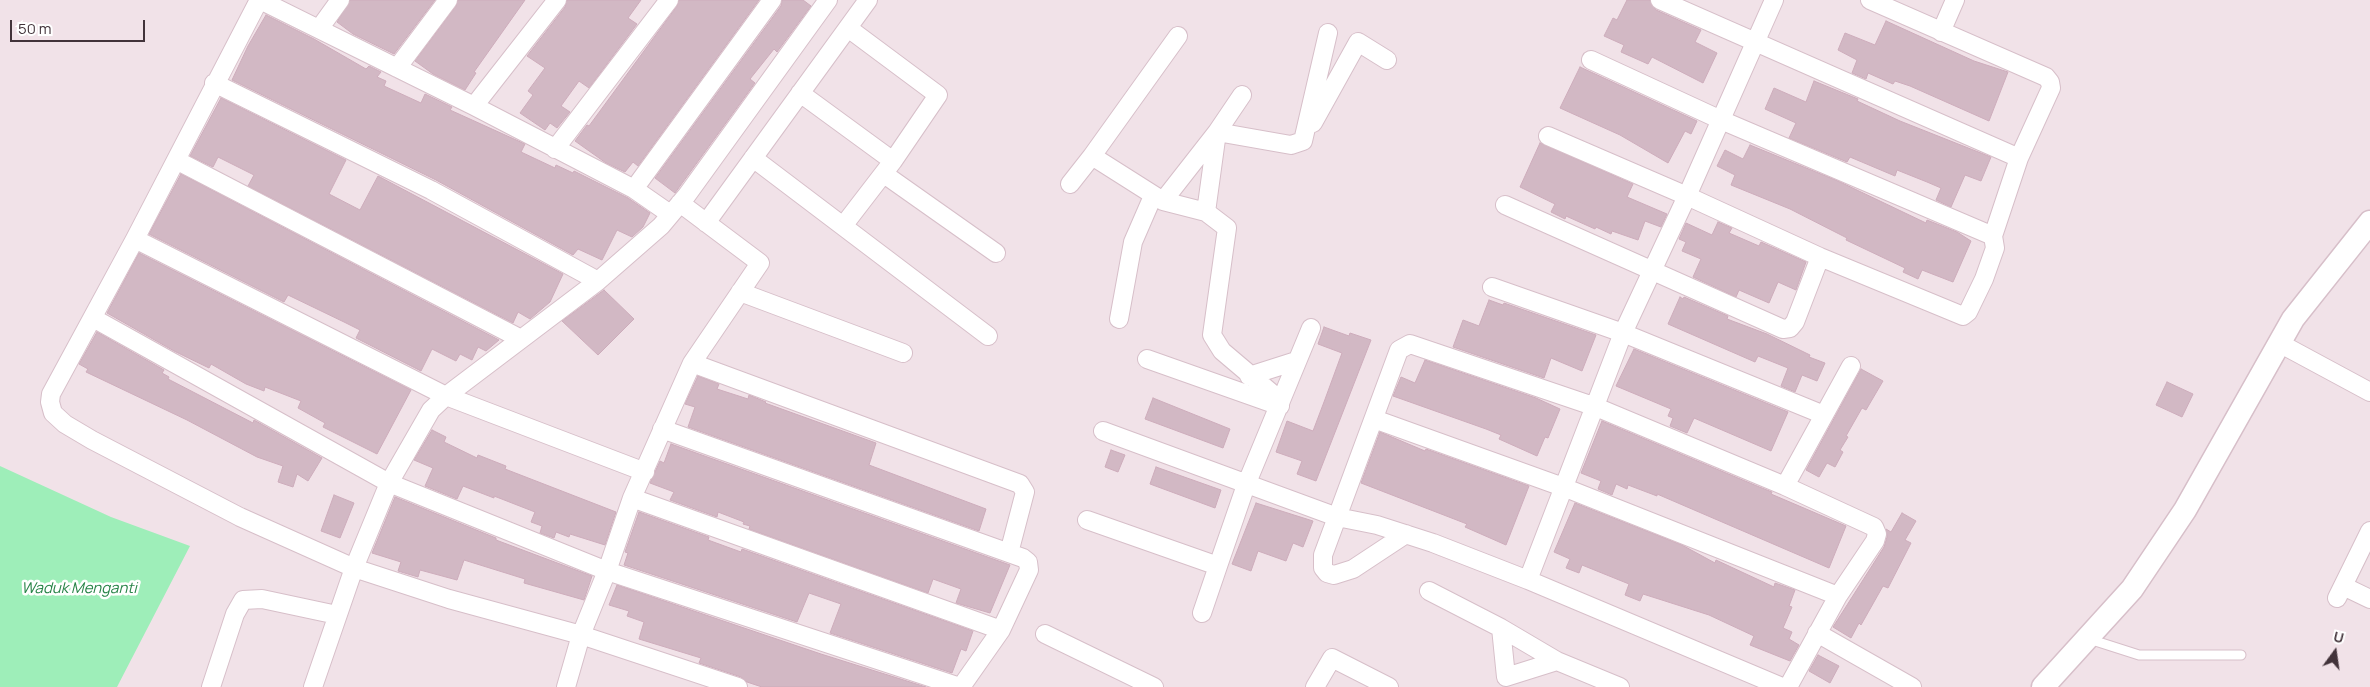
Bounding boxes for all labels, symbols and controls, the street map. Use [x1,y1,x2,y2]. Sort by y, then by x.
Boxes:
scale bar [12,10,148,42]
text: 50 m [18,18,52,39]
water label: Waduk Menganti [21,580,137,598]
north arrow [2310,627,2360,677]
text: U [2332,627,2346,647]

